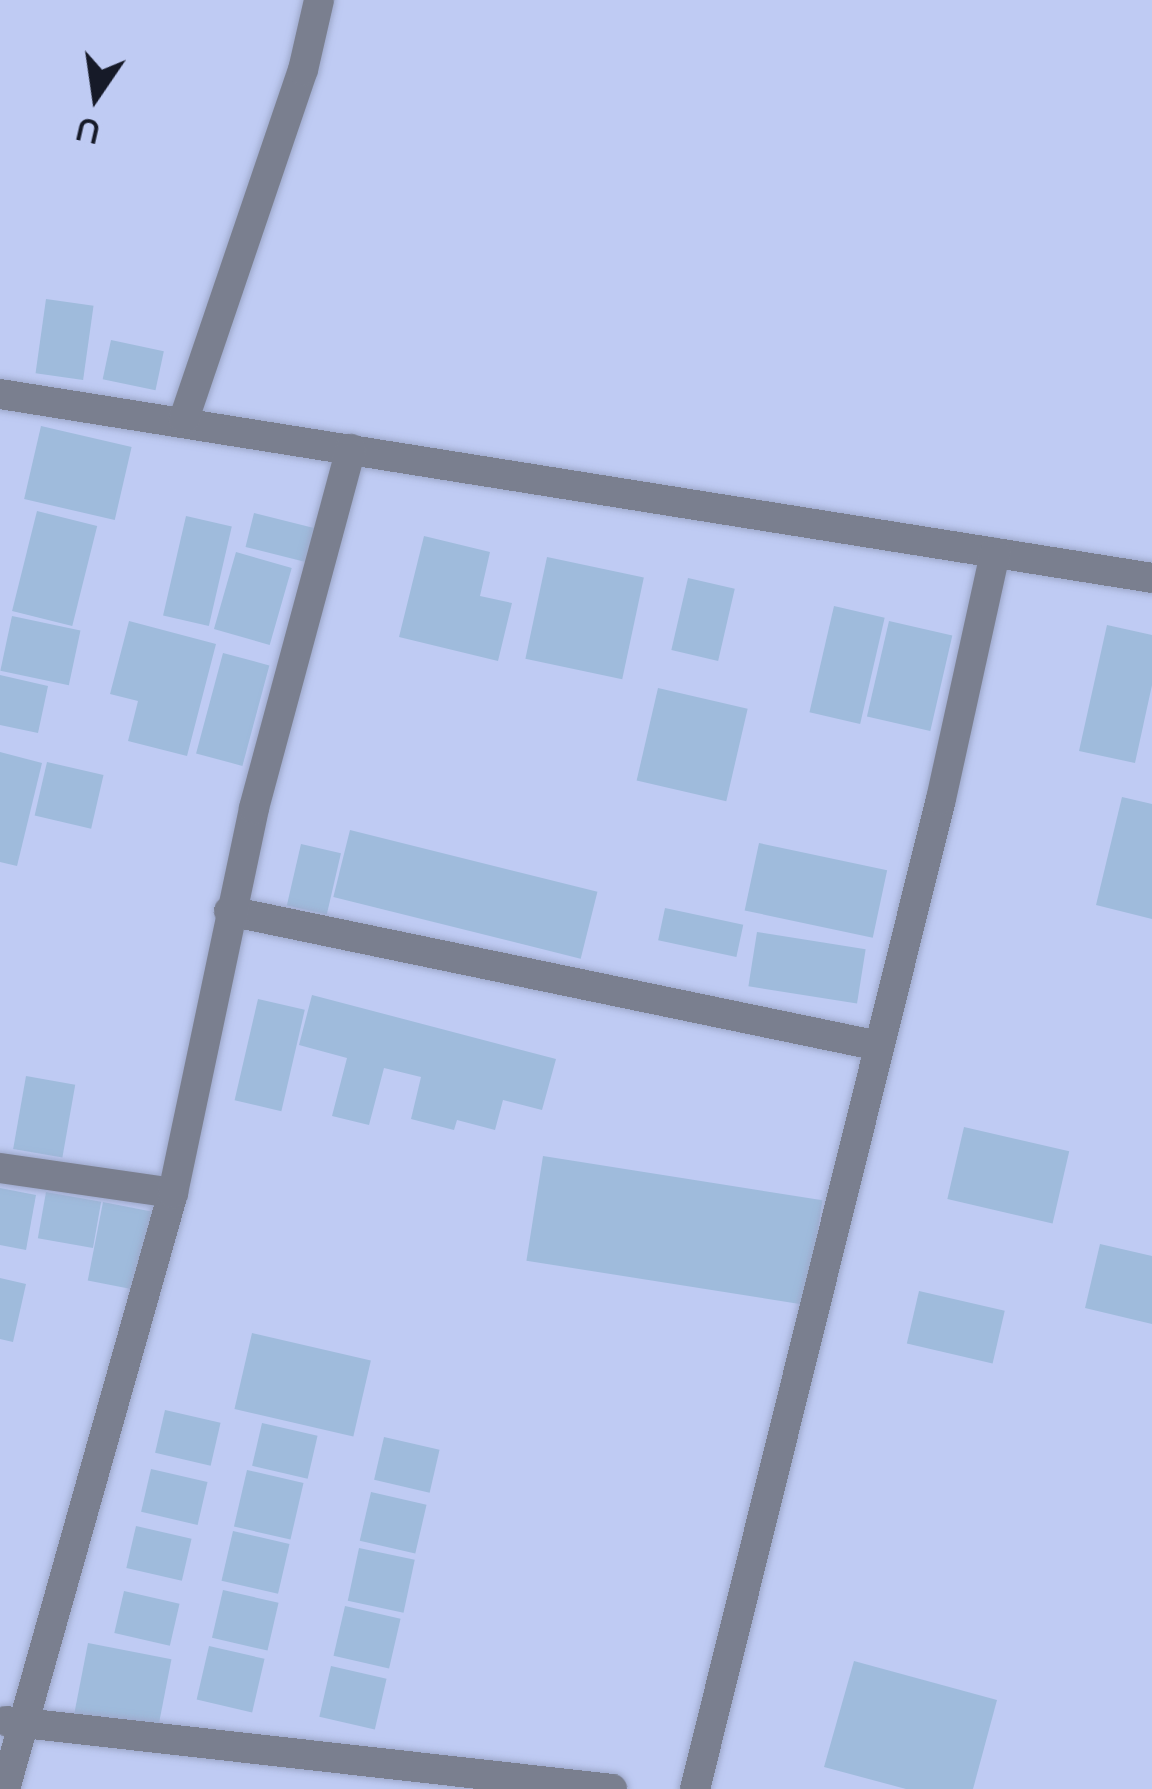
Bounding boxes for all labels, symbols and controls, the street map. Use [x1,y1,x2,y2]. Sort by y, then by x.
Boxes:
north arrow [36,36,156,156]
text: U [71,107,104,156]

